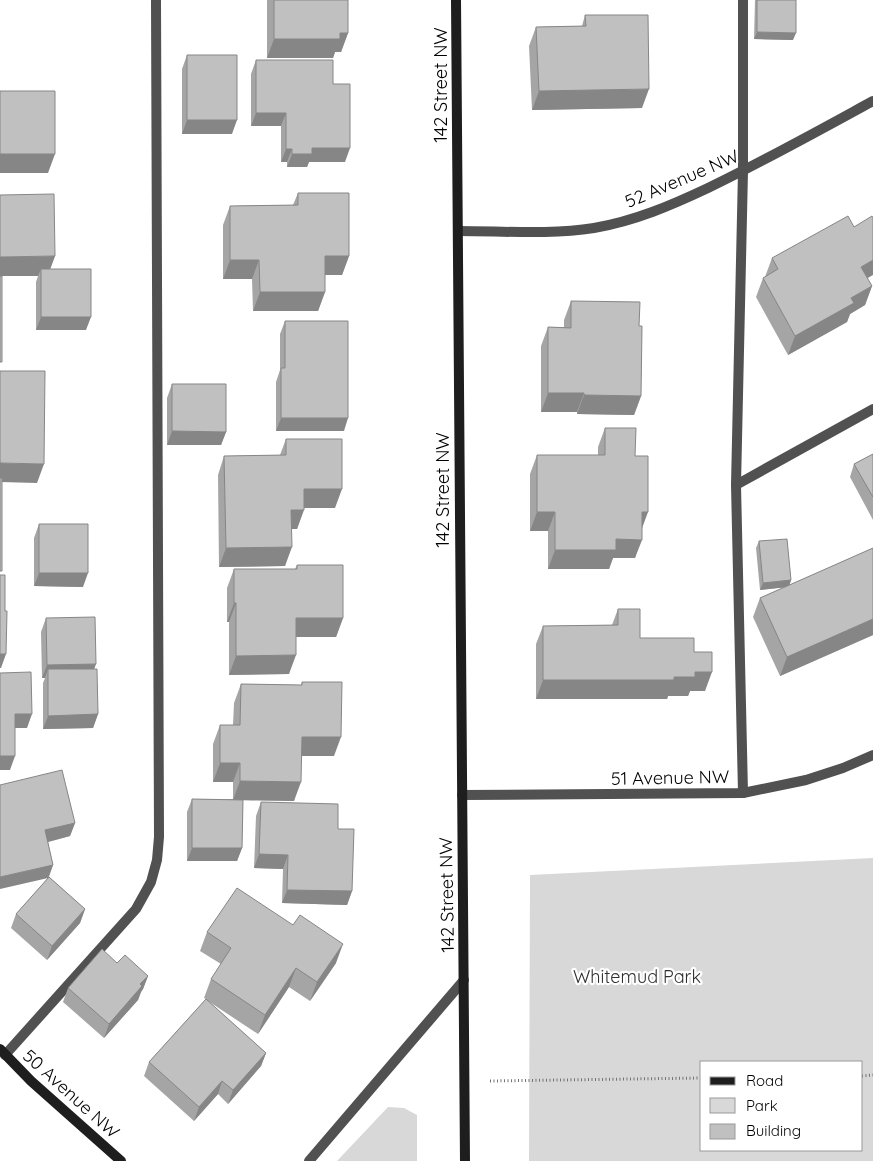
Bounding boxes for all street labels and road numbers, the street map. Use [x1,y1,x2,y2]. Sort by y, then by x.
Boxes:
street label: 142 Street NW [429,27,452,143]
street label: 52 Avenue NW [621,144,742,213]
street label: 142 Street NW [431,432,454,548]
street label: 51 Avenue NW [611,765,729,790]
street label: 142 Street NW [434,837,459,953]
street label: 50 Avenue NW [18,1044,125,1143]

